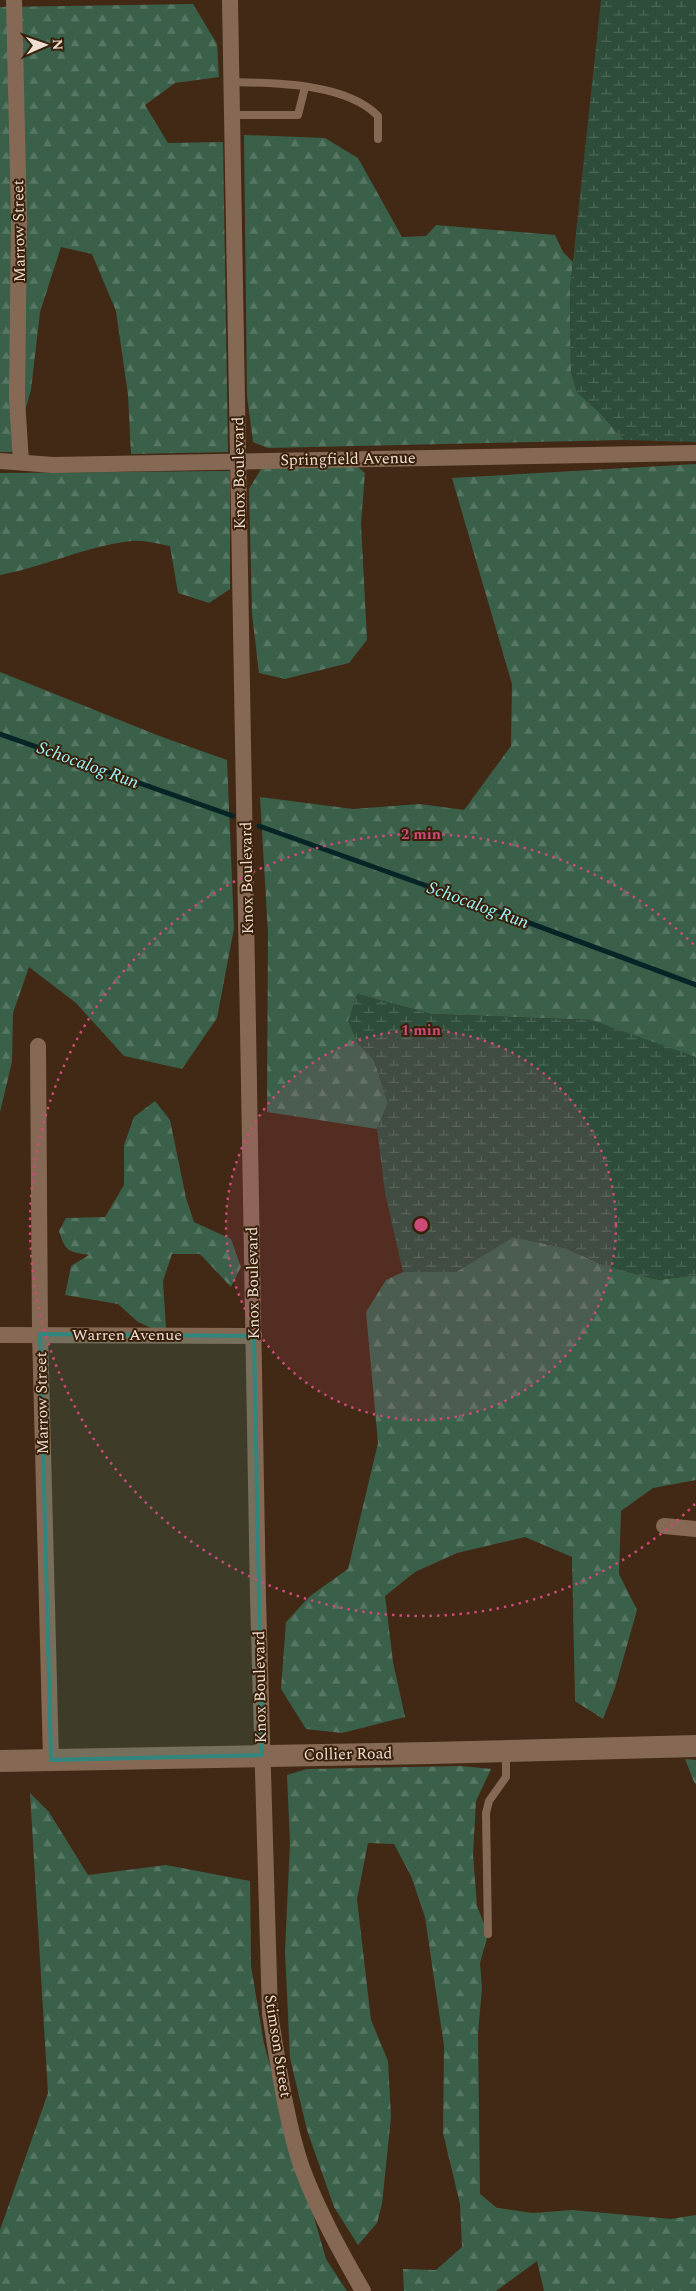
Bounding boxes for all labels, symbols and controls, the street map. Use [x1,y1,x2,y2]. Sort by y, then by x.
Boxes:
north arrow [20,20,70,70]
text: N [47,38,68,51]
street label: Marrow Street [6,179,32,282]
street label: Knox Boulevard [226,416,252,530]
street label: Springfield Avenue [280,446,416,472]
water label: Schocalog Run [33,734,143,796]
street label: Knox Boulevard [234,821,260,935]
text: 2 min [401,823,441,846]
water label: Schocalog Run [423,874,533,936]
text: 1 min [401,1019,441,1042]
centre of rings [412,1216,430,1234]
street label: Knox Boulevard [240,1226,266,1340]
street label: Warren Avenue [72,1323,182,1347]
street label: Marrow Street [29,1351,55,1454]
street label: Knox Boulevard [247,1630,273,1744]
street label: Collier Road [303,1741,393,1767]
street label: Stimson Street [258,1993,298,2100]

